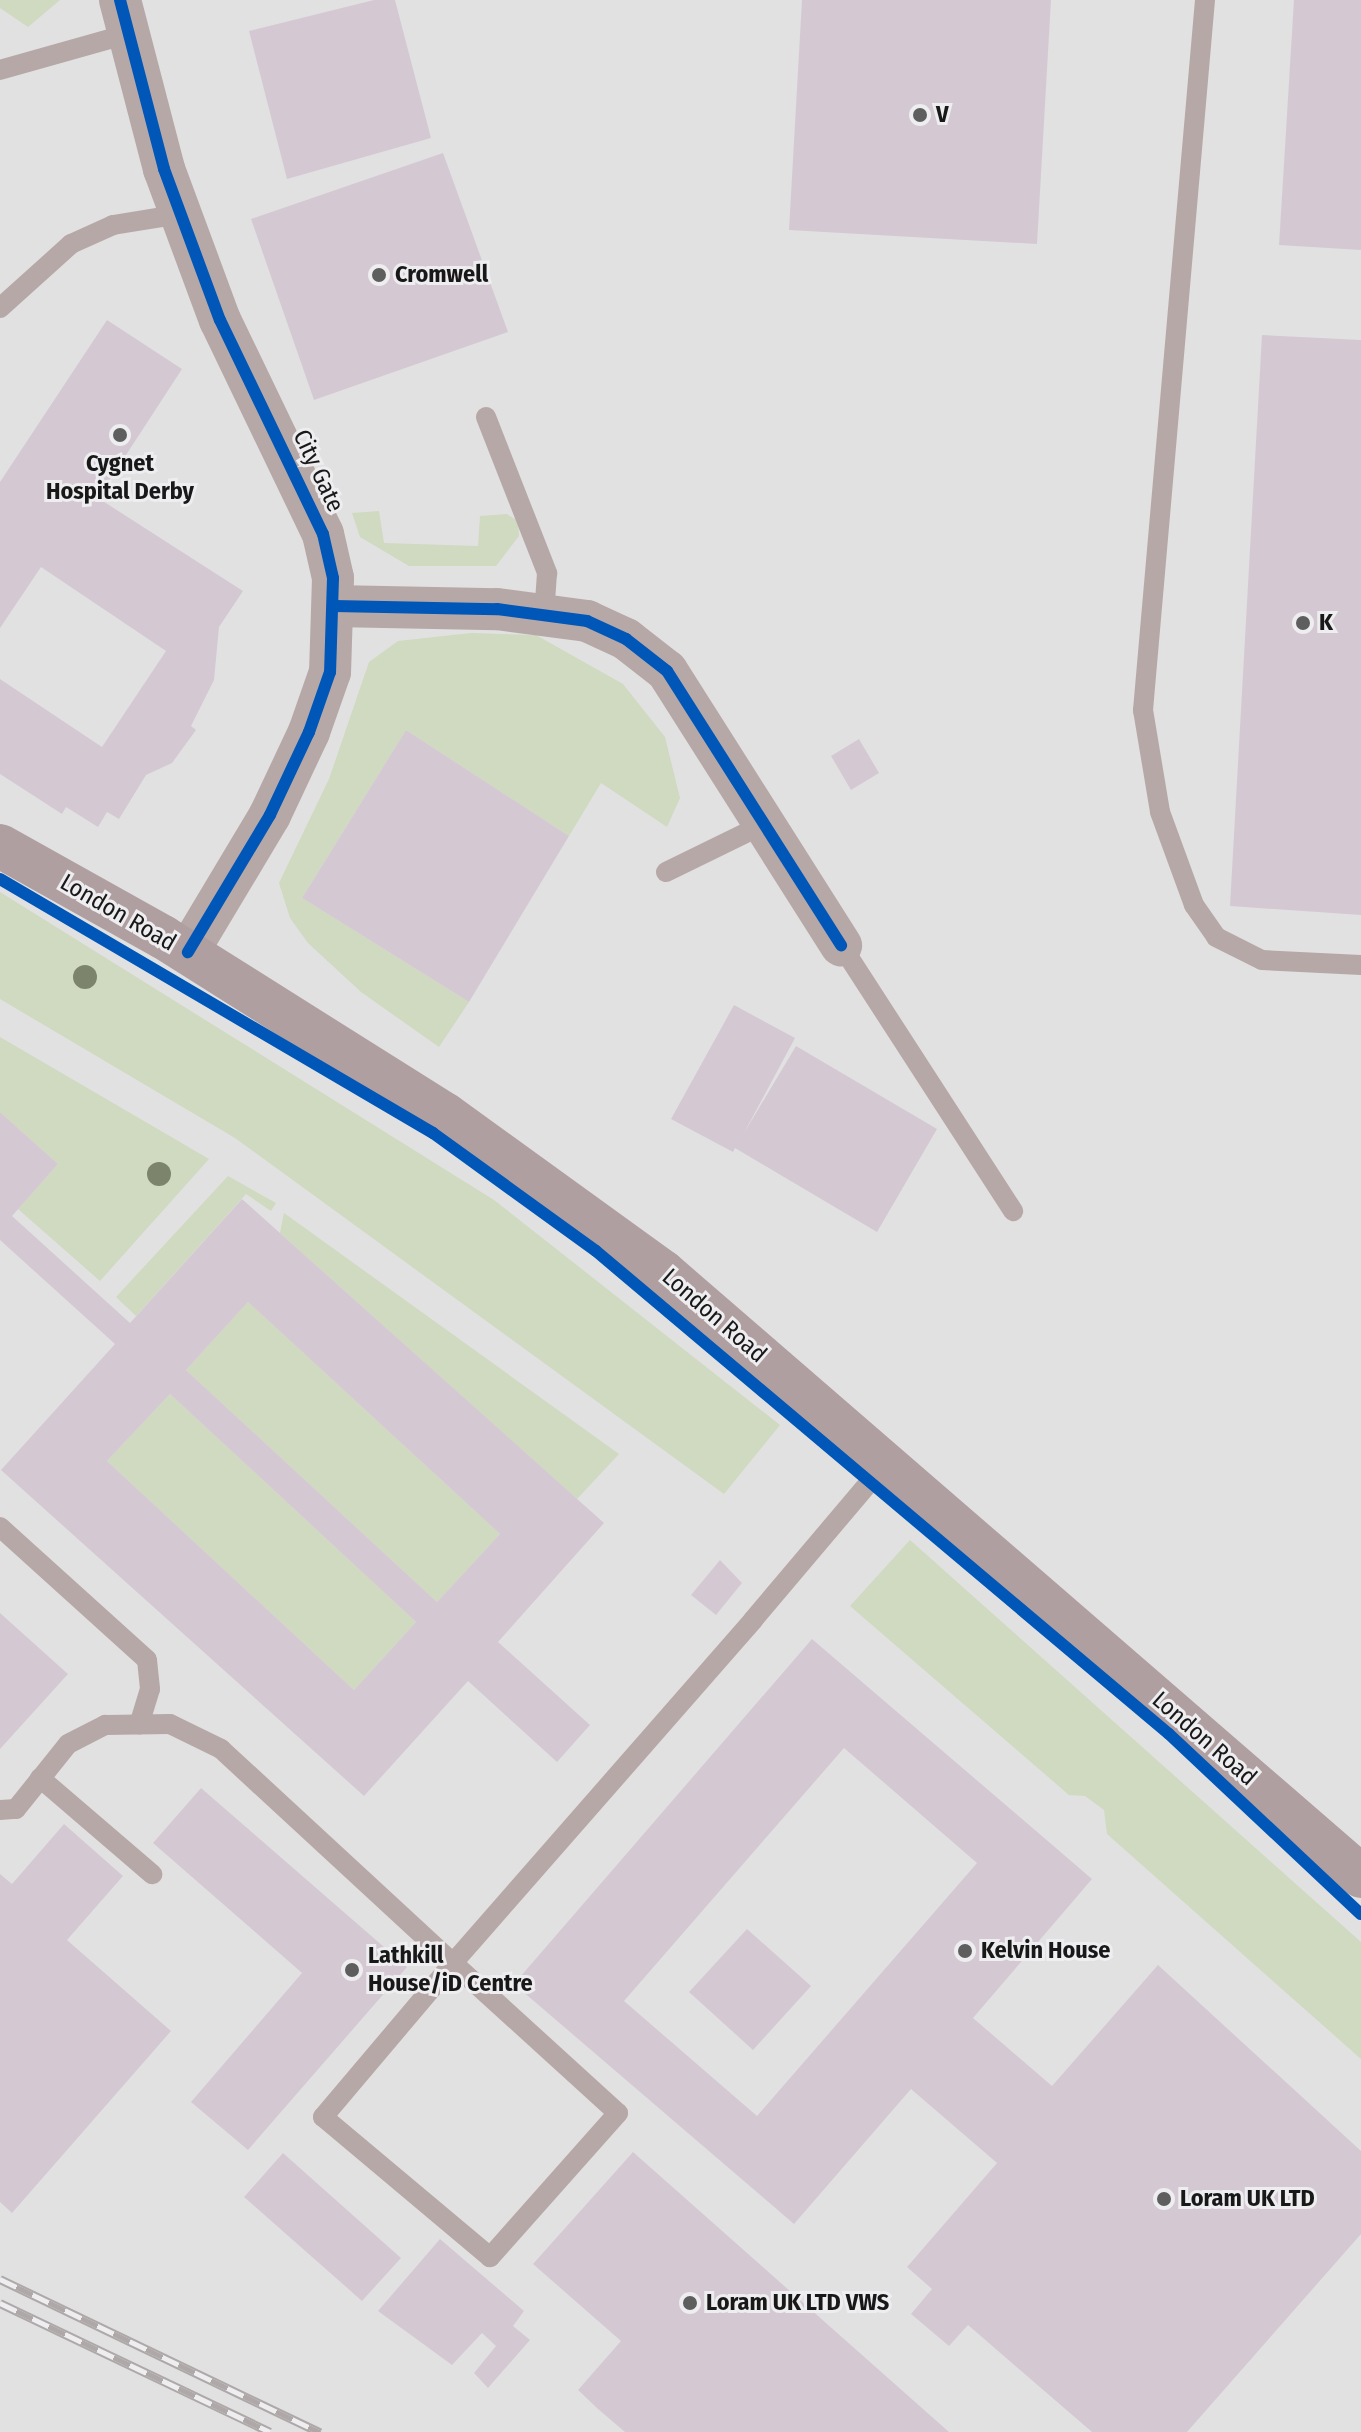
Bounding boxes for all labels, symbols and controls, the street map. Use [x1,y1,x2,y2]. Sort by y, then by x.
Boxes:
place label: V [936,101,949,129]
marker: V [911,106,929,124]
place label: Cromwell [395,261,488,289]
marker: Cromwell [370,266,388,284]
marker: Cygnet Hospital Derby [109,424,131,446]
street label: City Gate [287,425,349,517]
place label: Cygnet Hospital Derby [46,450,194,506]
place label: K [1319,609,1333,637]
marker: K [1294,614,1312,632]
street label: London Road [55,868,181,958]
street label: London Road [656,1263,772,1369]
street label: London Road [1146,1686,1262,1792]
place label: Kelvin House [981,1937,1110,1965]
place label: Lathkill House/iD Centre [368,1942,533,1998]
marker: Kelvin House [956,1942,974,1960]
marker: Lathkill House/iD Centre [343,1961,361,1979]
place label: Loram UK LTD [1180,2185,1315,2213]
marker: Loram UK LTD [1155,2190,1173,2208]
place label: Loram UK LTD VWS [706,2289,889,2317]
marker: Loram UK LTD VWS [681,2294,699,2312]

